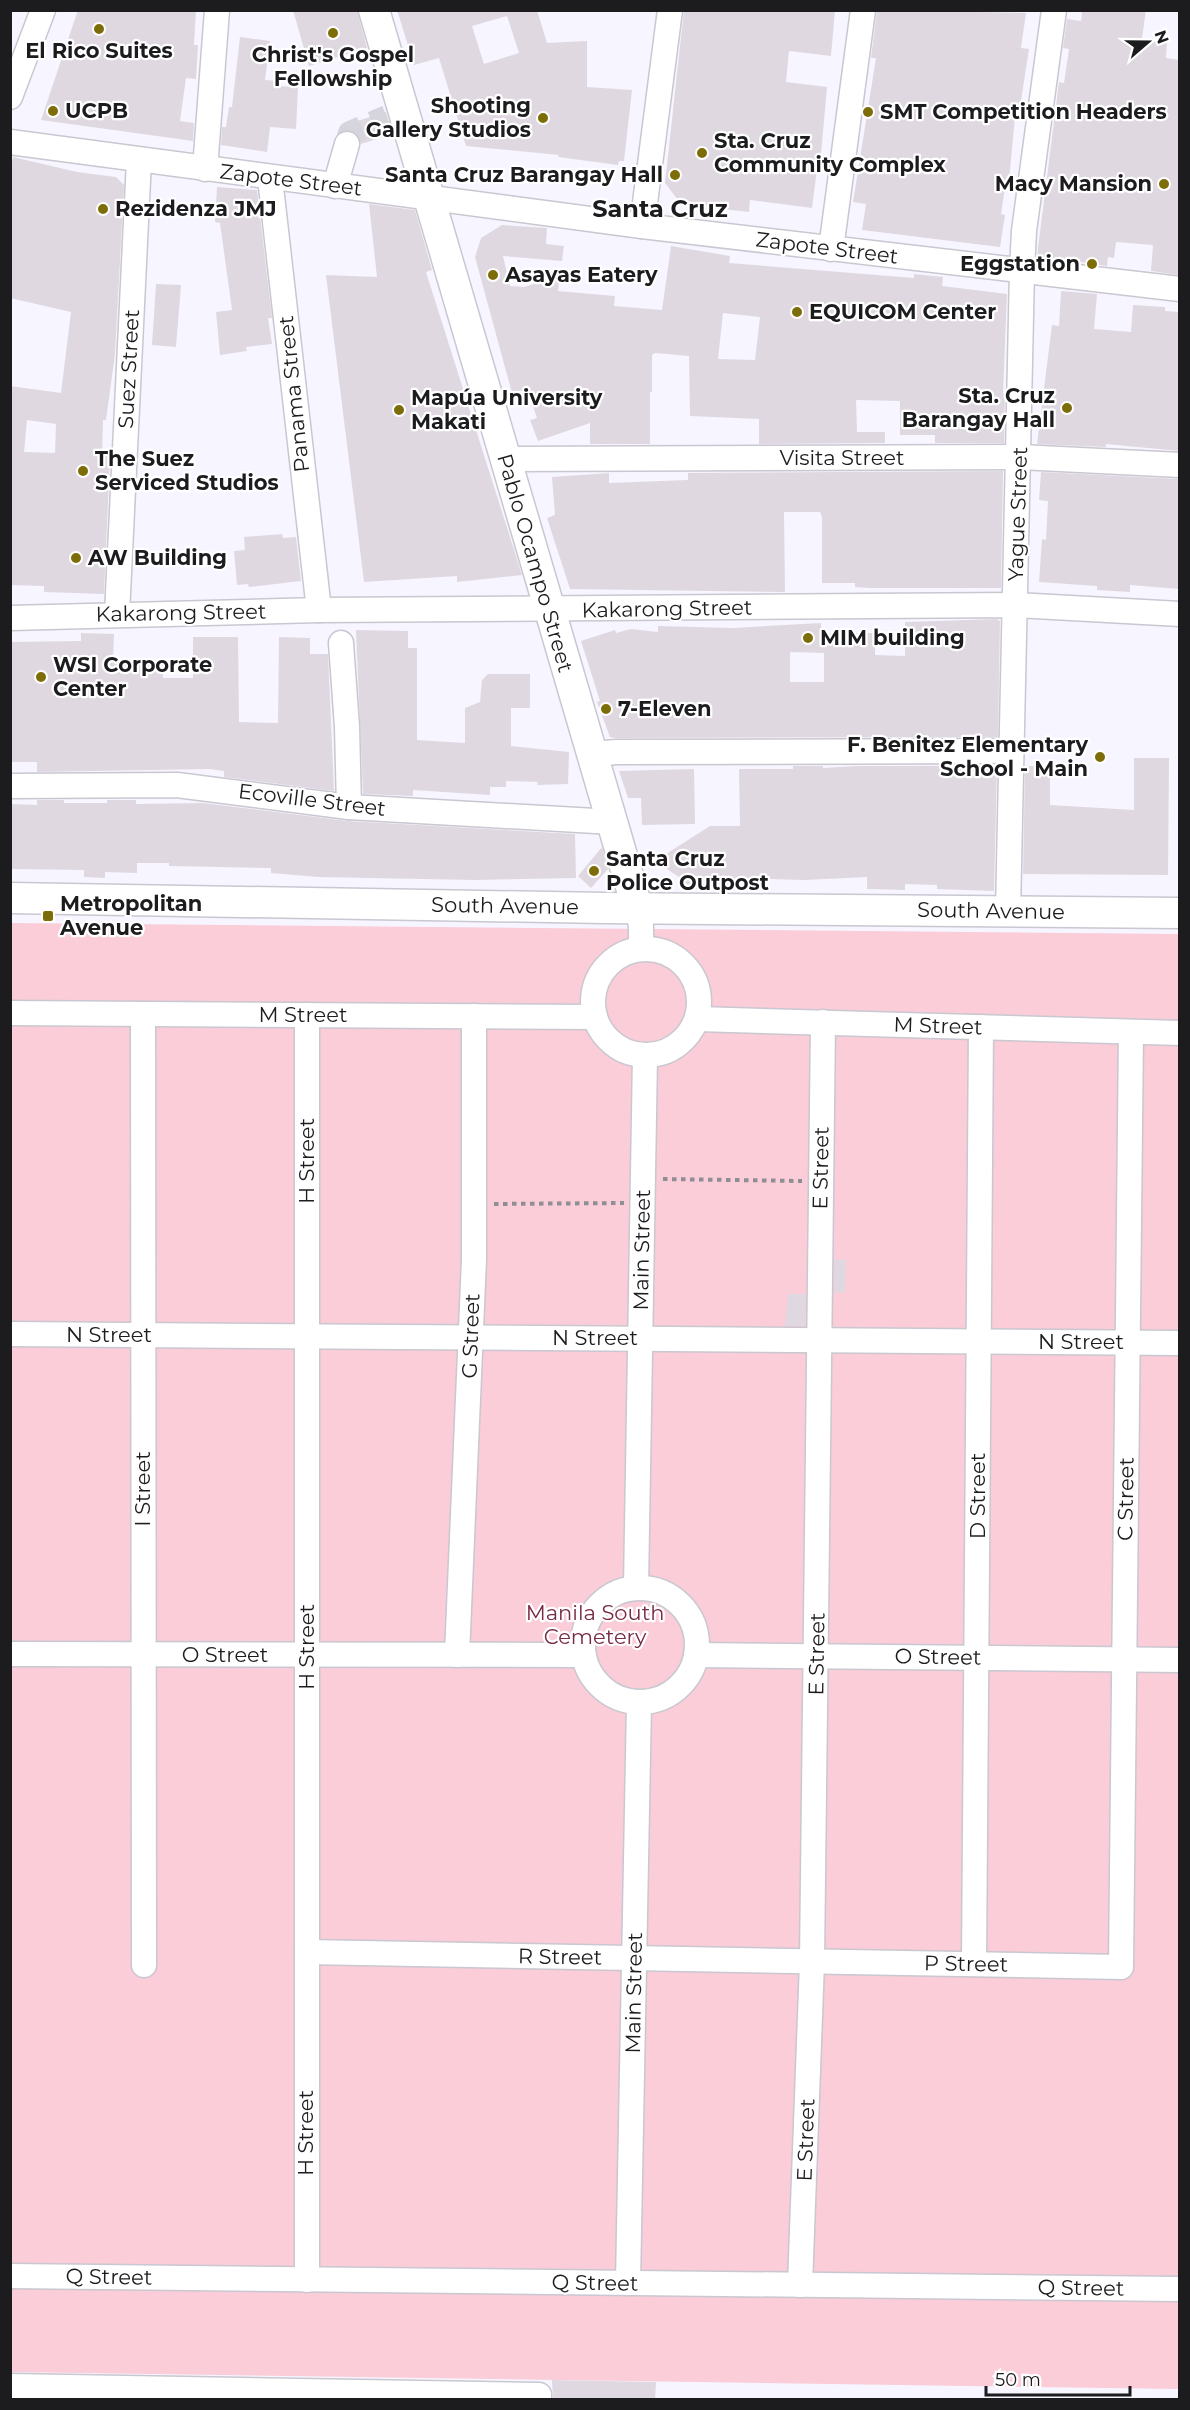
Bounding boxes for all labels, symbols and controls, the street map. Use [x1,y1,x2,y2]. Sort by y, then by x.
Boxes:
north arrow [1118,12,1178,72]
marker: El Rico Suites [92,22,106,36]
marker: Christ's Gospel Fellowship [326,26,340,40]
text: N [1150,28,1173,46]
place label: El Rico Suites [25,38,173,63]
place label: Christ's Gospel Fellowship [252,42,414,91]
place label: Shooting Gallery Studios [366,93,531,142]
place label: UCPB [65,98,128,123]
place label: SMT Competition Headers [880,99,1167,124]
marker: UCPB [46,104,60,118]
marker: SMT Competition Headers [861,105,875,119]
marker: Shooting Gallery Studios [536,111,550,125]
place label: Sta. Cruz Community Complex [714,128,946,177]
marker: Sta. Cruz Community Complex [695,146,709,160]
street label: Zapote Street [218,158,364,201]
place label: Santa Cruz Barangay Hall [385,162,663,187]
marker: Santa Cruz Barangay Hall [668,168,682,182]
place label: Macy Mansion [995,171,1152,196]
marker: Macy Mansion [1157,177,1171,191]
district label: Santa Cruz [592,194,728,223]
place label: Rezidenza JMJ [115,196,277,221]
marker: Rezidenza JMJ [96,202,110,216]
street label: Zapote Street [754,226,900,269]
place label: Eggstation [960,251,1080,276]
marker: Eggstation [1085,257,1099,271]
place label: Asayas Eatery [504,262,658,287]
marker: Asayas Eatery [486,268,500,282]
place label: EQUICOM Center [809,299,996,324]
marker: EQUICOM Center [790,305,804,319]
street label: Suez Street [113,309,144,429]
street label: Panama Street [273,314,314,474]
place label: Sta. Cruz Barangay Hall [902,383,1055,432]
place label: Mapúa University Makati [411,385,603,434]
marker: Sta. Cruz Barangay Hall [1060,401,1074,415]
marker: Mapúa University Makati [392,403,406,417]
street label: Visita Street [779,445,905,470]
place label: The Suez Serviced Studios [95,446,279,495]
street label: Yague Street [1003,446,1032,582]
street label: Pablo Ocampo Street [492,451,579,675]
marker: The Suez Serviced Studios [76,464,90,478]
place label: AW Building [87,545,227,570]
marker: AW Building [69,551,83,565]
street label: Kakarong Street [581,595,753,622]
street label: Kakarong Street [95,599,267,626]
place label: MIM building [820,625,965,650]
marker: MIM building [801,631,815,645]
place label: WSI Corporate Center [53,652,212,701]
marker: WSI Corporate Center [34,670,48,684]
place label: 7-Eleven [618,696,712,721]
marker: 7-Eleven [599,702,613,716]
place label: F. Benitez Elementary School - Main [847,732,1088,781]
marker: F. Benitez Elementary School - Main [1093,750,1107,764]
street label: Ecoville Street [237,778,387,821]
place label: Santa Cruz Police Outpost [606,846,769,895]
marker: Santa Cruz Police Outpost [587,864,601,878]
place label: Metropolitan Avenue [59,891,202,940]
street label: South Avenue [431,892,579,919]
street label: South Avenue [917,897,1065,924]
marker: Metropolitan Avenue [41,909,55,923]
street label: M Street [258,1002,348,1027]
street label: M Street [893,1011,983,1040]
street label: H Street [294,1118,319,1204]
street label: E Street [807,1126,834,1210]
street label: Main Street [628,1189,655,1311]
street label: G Street [457,1293,484,1379]
street label: N Street [66,1322,152,1347]
street label: N Street [552,1325,638,1350]
street label: N Street [1038,1329,1124,1354]
street label: I Street [130,1451,155,1527]
street label: D Street [965,1453,990,1539]
street label: C Street [1112,1457,1139,1541]
park label: Manila South Cemetery [526,1600,664,1649]
street label: H Street [294,1604,319,1690]
street label: E Street [803,1612,830,1696]
street label: O Street [182,1642,268,1667]
street label: O Street [894,1643,982,1670]
street label: Main Street [620,1932,647,2054]
street label: R Street [518,1943,602,1970]
street label: P Street [924,1950,1008,1977]
street label: H Street [293,2090,318,2176]
street label: E Street [792,2098,819,2182]
street label: Q Street [65,2263,153,2290]
street label: Q Street [551,2269,639,2296]
street label: Q Street [1037,2274,1125,2301]
scale bar [986,2359,1130,2397]
text: 50 m [995,2369,1041,2391]

